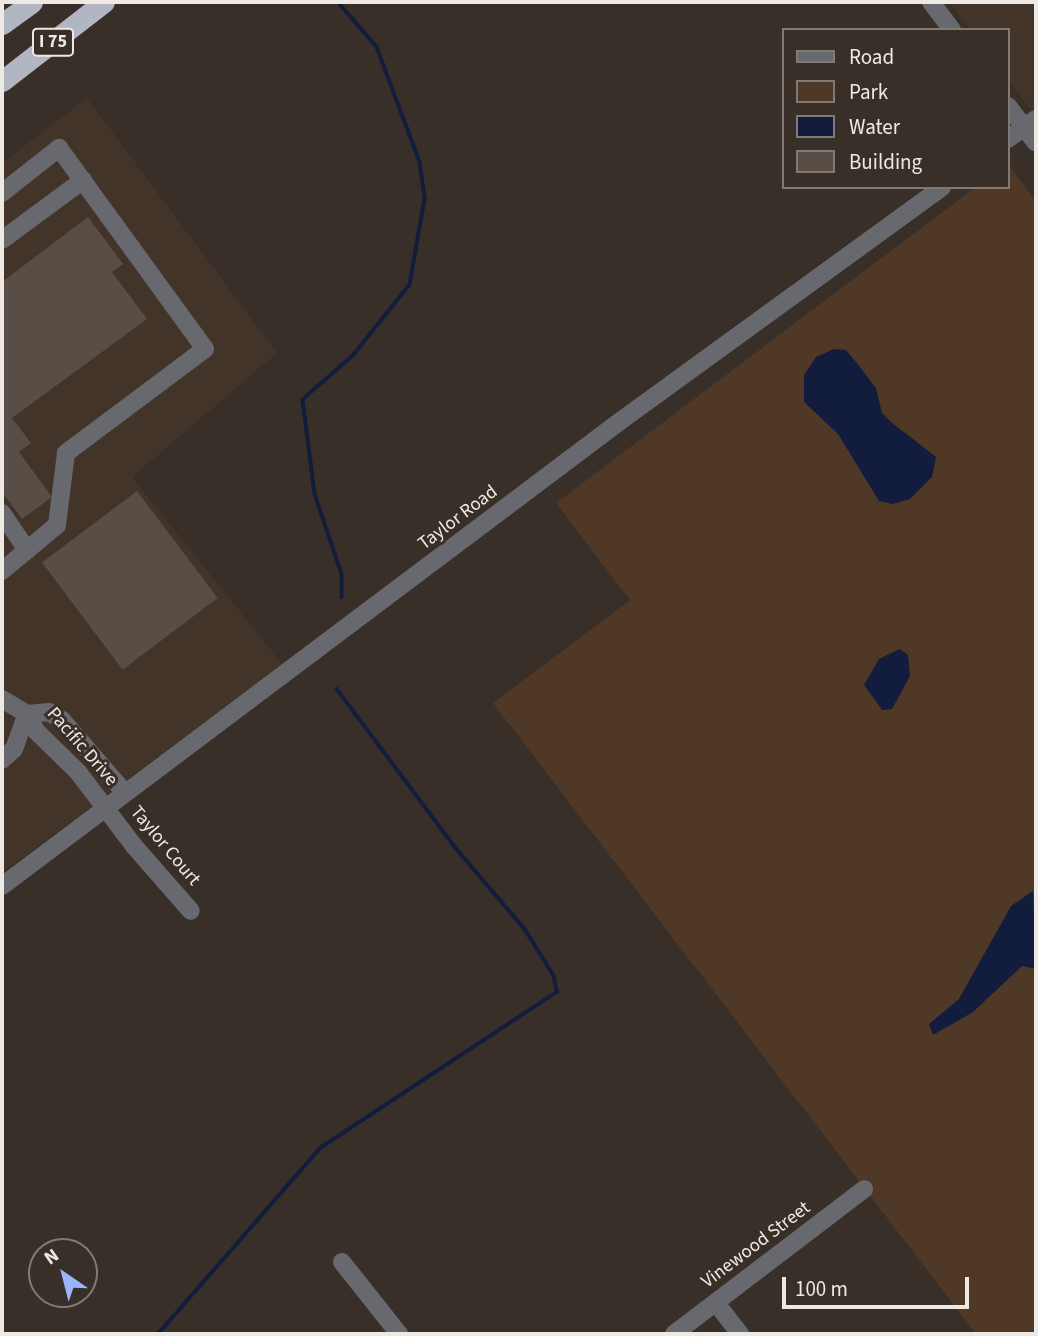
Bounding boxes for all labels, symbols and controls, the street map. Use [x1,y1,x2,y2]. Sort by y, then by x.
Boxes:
road number: I 75 [30,28,76,56]
legend [782,28,1010,189]
text: Road [849,42,894,72]
text: Park [849,77,888,107]
text: Water [849,112,900,142]
text: Building [849,147,922,177]
street label: Taylor Road [414,481,502,555]
street label: Pacific Drive [42,703,122,791]
street label: Taylor Court [125,801,205,891]
street label: Vinewood Street [697,1197,815,1293]
north arrow [28,1238,98,1308]
text: N [39,1242,65,1272]
scale bar [786,1262,973,1306]
text: 100 m [795,1274,848,1304]

